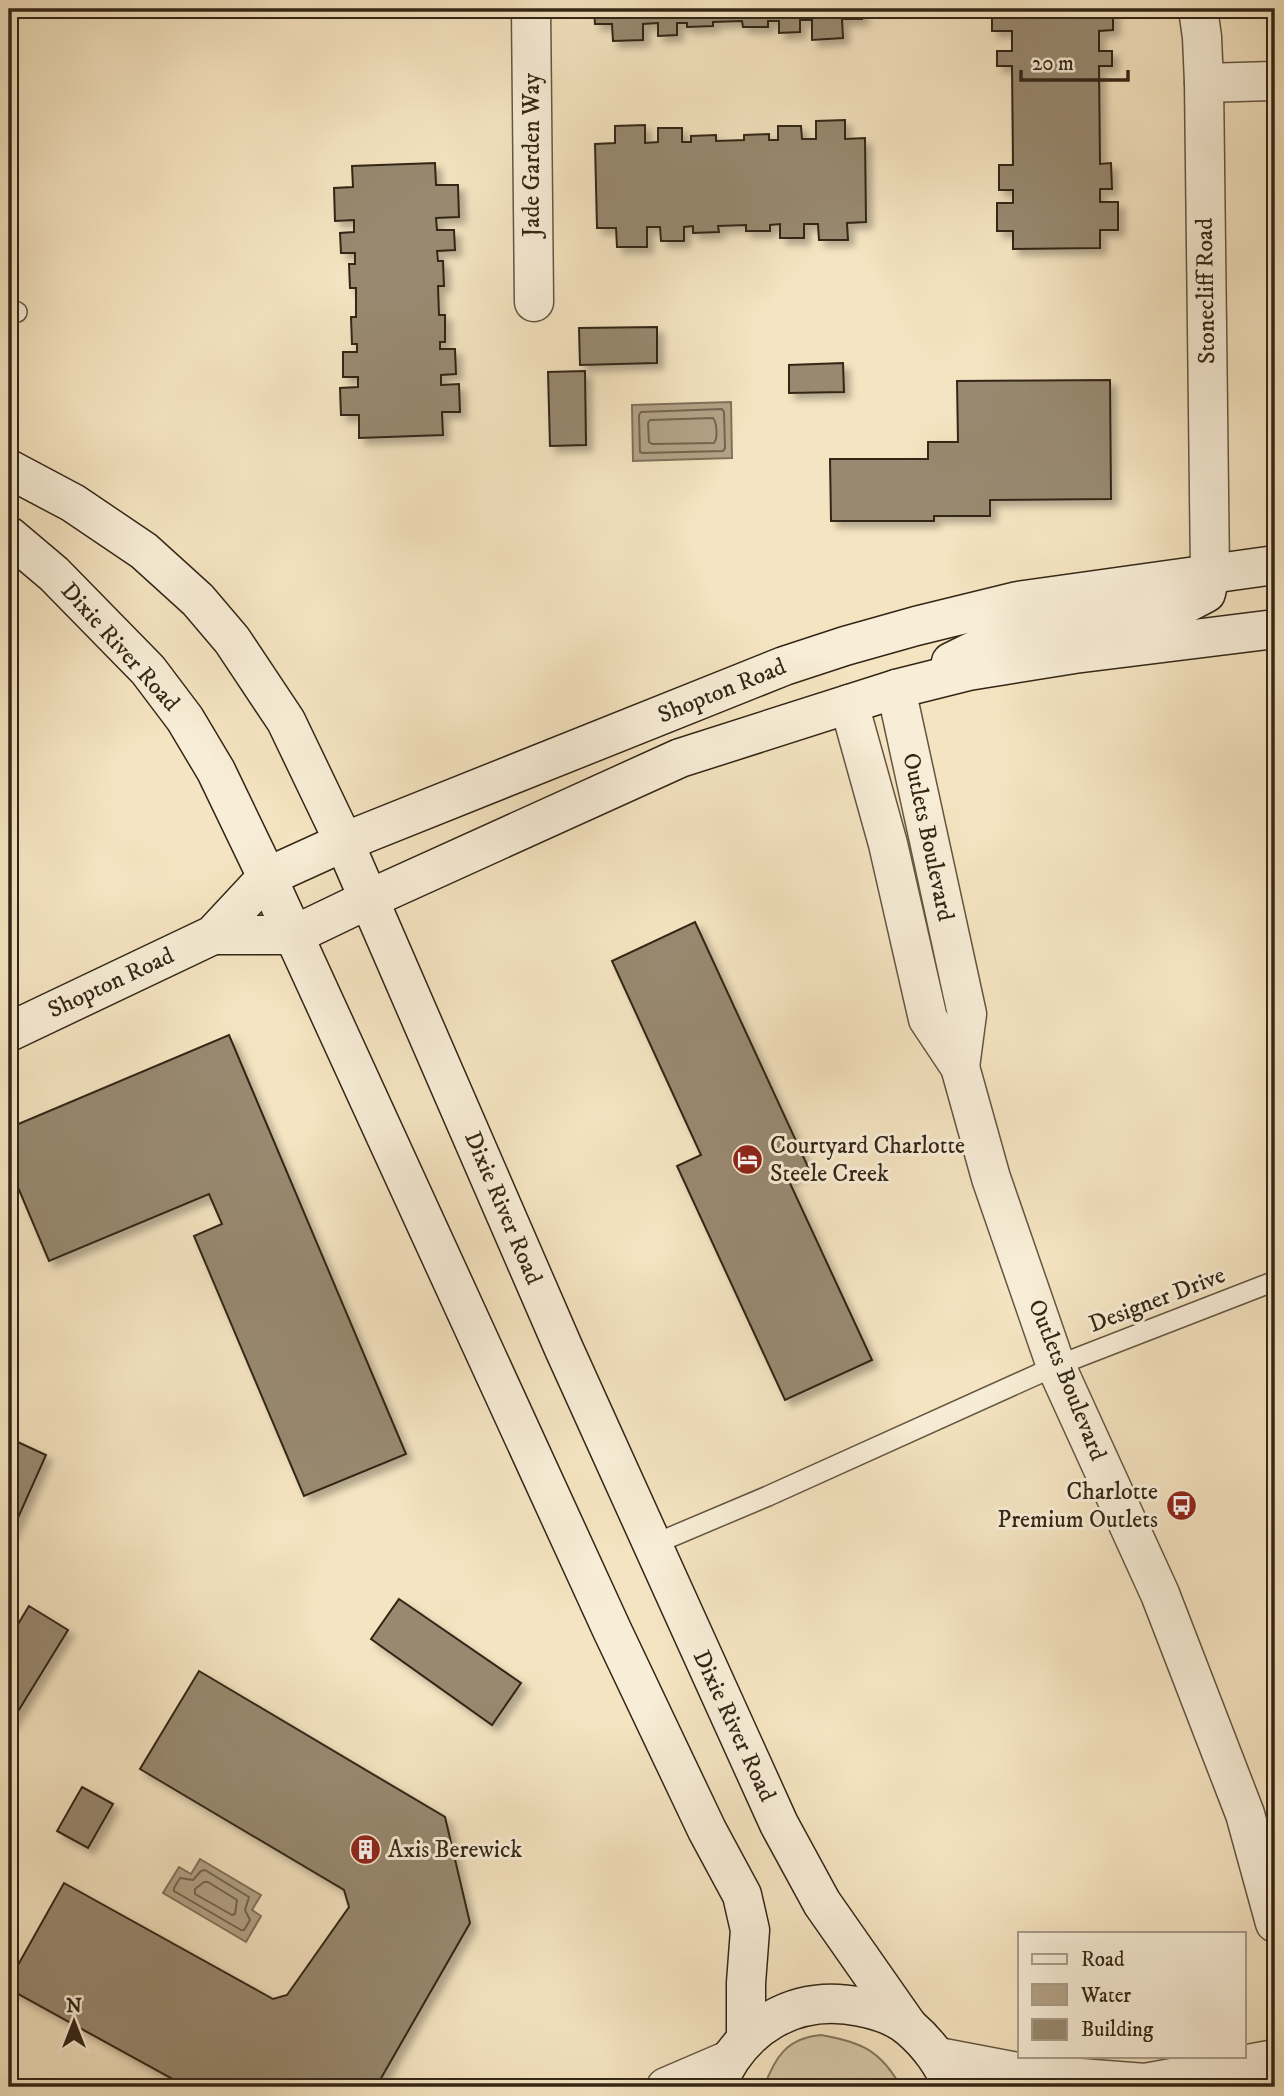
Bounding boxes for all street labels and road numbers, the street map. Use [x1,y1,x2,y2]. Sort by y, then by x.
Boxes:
street label: Jade Garden Way [517,73,547,239]
street label: Stonecliff Road [1190,218,1222,364]
street label: Dixie River Road [54,576,186,718]
street label: Shopton Road [654,652,790,730]
street label: Outlets Boulevard [896,750,960,924]
street label: Shopton Road [43,941,179,1025]
street label: Dixie River Road [457,1127,549,1289]
street label: Designer Drive [1085,1260,1229,1340]
street label: Outlets Boulevard [1021,1295,1113,1465]
street label: Dixie River Road [686,1646,782,1806]

